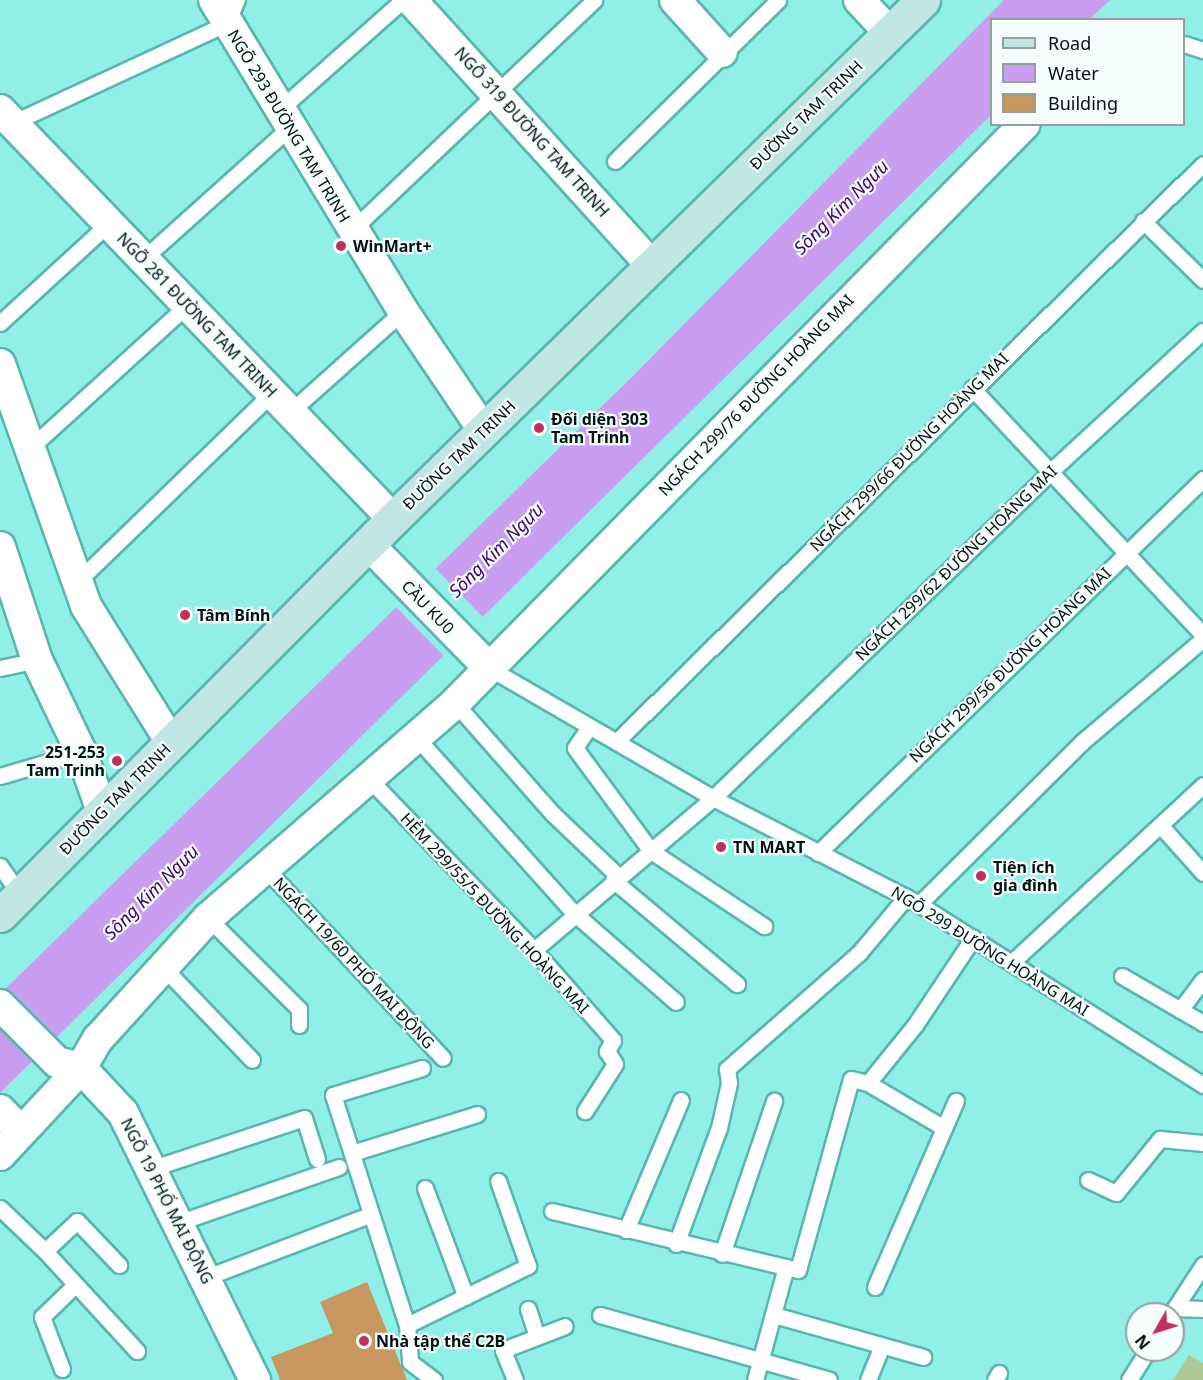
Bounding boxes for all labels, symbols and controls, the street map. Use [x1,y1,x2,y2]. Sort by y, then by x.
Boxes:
legend [990,18,1185,126]
street label: NGÕ 293 ĐƯỜNG TAM TRINH [224,26,354,226]
text: Road [1048,31,1091,55]
street label: NGÕ 319 ĐƯỜNG TAM TRINH [451,43,613,221]
street label: ĐƯỜNG TAM TRINH [746,56,866,174]
text: Water [1048,61,1099,85]
text: Building [1048,91,1118,115]
water label: Sông Kim Ngưu [789,155,893,259]
street label: NGÕ 281 ĐƯỜNG TAM TRINH [113,229,281,401]
place label: WinMart+ [353,236,432,256]
marker: WinMart+ [334,239,348,253]
street label: NGÁCH 299/76 ĐƯỜNG HOÀNG MAI [654,290,858,500]
street label: NGÁCH 299/66 ĐƯỜNG HOÀNG MAI [806,349,1012,555]
street label: ĐƯỜNG TAM TRINH [399,396,519,514]
place label: Đối diện 303 Tam Trinh [551,409,648,447]
marker: Đối diện 303 Tam Trinh [532,421,546,435]
street label: NGÁCH 299/62 ĐƯỜNG HOÀNG MAI [851,461,1061,665]
water label: Sông Kim Ngưu [444,498,548,602]
street label: NGÁCH 299/56 ĐƯỜNG HOÀNG MAI [905,563,1115,767]
street label: CẦU KU0 [398,576,458,638]
place label: Tâm Bính [197,605,271,625]
marker: Tâm Bính [178,608,192,622]
street label: ĐƯỜNG TAM TRINH [55,739,175,859]
place label: 251-253 Tam Trinh [27,742,105,780]
marker: 251-253 Tam Trinh [110,754,124,768]
street label: HẺM 299/55/5 ĐƯỜNG HOÀNG MAI [397,809,593,1017]
place label: TN MART [733,837,805,857]
water label: Sông Kim Ngưu [99,840,203,944]
marker: TN MART [714,840,728,854]
place label: Tiện ích gia đình [993,857,1058,895]
marker: Tiện ích gia đình [974,869,988,883]
street label: NGÁCH 19/60 PHỐ MAI ĐỘNG [270,873,438,1053]
street label: NGÕ 299 ĐƯỜNG HOÀNG MAI [888,882,1092,1020]
street label: NGÕ 19 PHỐ MAI ĐỘNG [117,1115,217,1287]
north arrow [1125,1302,1185,1362]
text: N [1130,1330,1155,1354]
place label: Nhà tập thể C2B [376,1331,505,1351]
marker: Nhà tập thể C2B [357,1334,371,1348]

